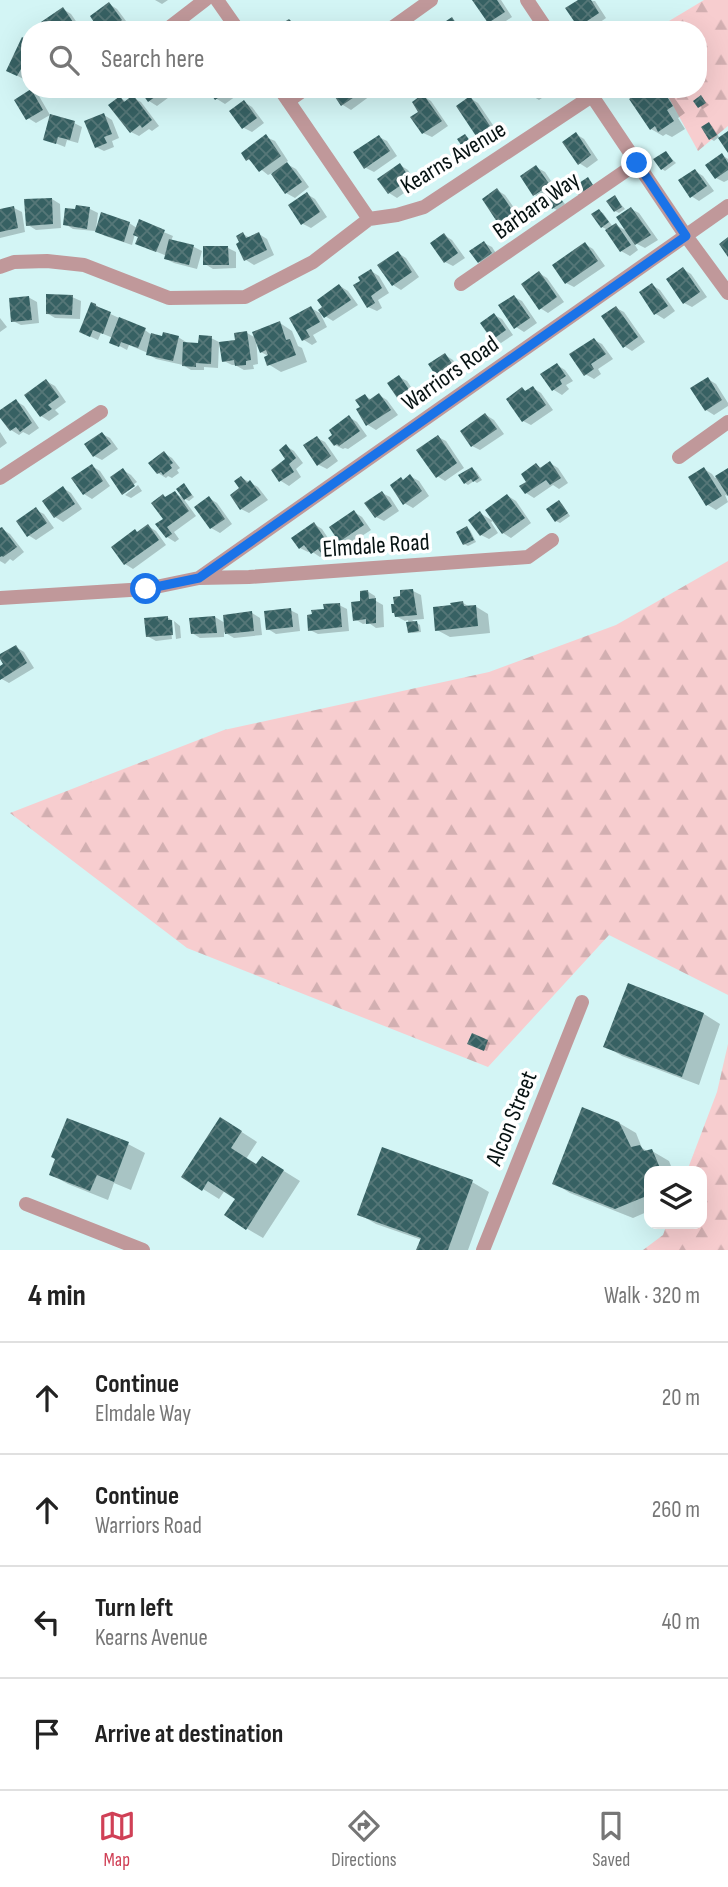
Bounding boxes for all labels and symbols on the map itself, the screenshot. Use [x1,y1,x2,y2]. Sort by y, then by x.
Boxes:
street label: Kearns Avenue [395,115,511,200]
route end [621,147,652,178]
street label: Barbara Way [487,165,585,246]
street label: Warriors Road [396,330,504,417]
street label: Elmdale Road [322,527,430,564]
route start [130,573,161,604]
street label: Alcon Street [479,1067,543,1171]

